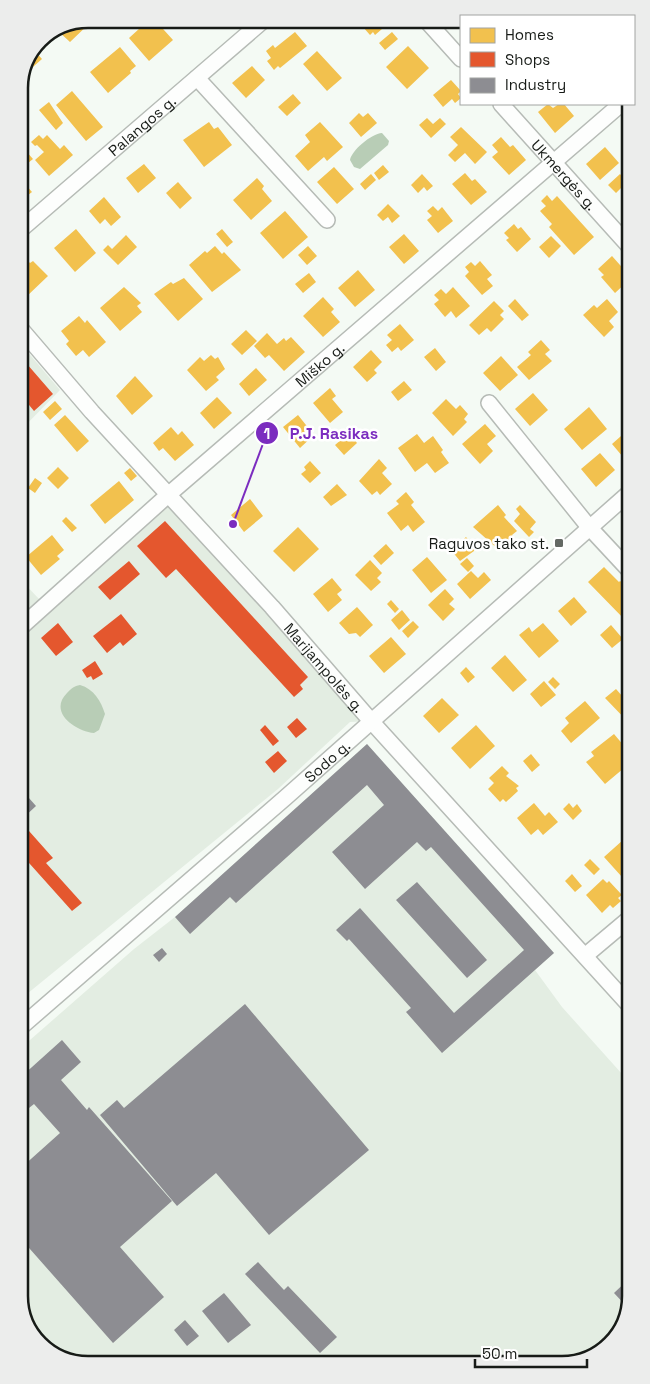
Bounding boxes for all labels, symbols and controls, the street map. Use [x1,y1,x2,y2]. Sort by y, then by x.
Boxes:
legend [460,15,635,105]
text: Homes [505,25,554,44]
text: Shops [505,50,550,69]
text: Industry [505,75,566,94]
street label: Palangos g. [104,91,179,160]
street label: Ukmergės g. [528,135,601,214]
street label: Miško g. [291,338,348,391]
callout: P.J. Rasikas [255,418,389,449]
text: P.J. Rasikas [290,423,378,444]
text: 1 [264,424,270,443]
place label: Raguvos tako st. [429,534,549,553]
marker: Raguvos tako st. [553,537,565,549]
street label: Marijampolės g. [280,619,369,716]
street label: Sodo g. [300,736,354,786]
scale bar [475,1336,588,1368]
text: 50 m [482,1344,517,1363]

